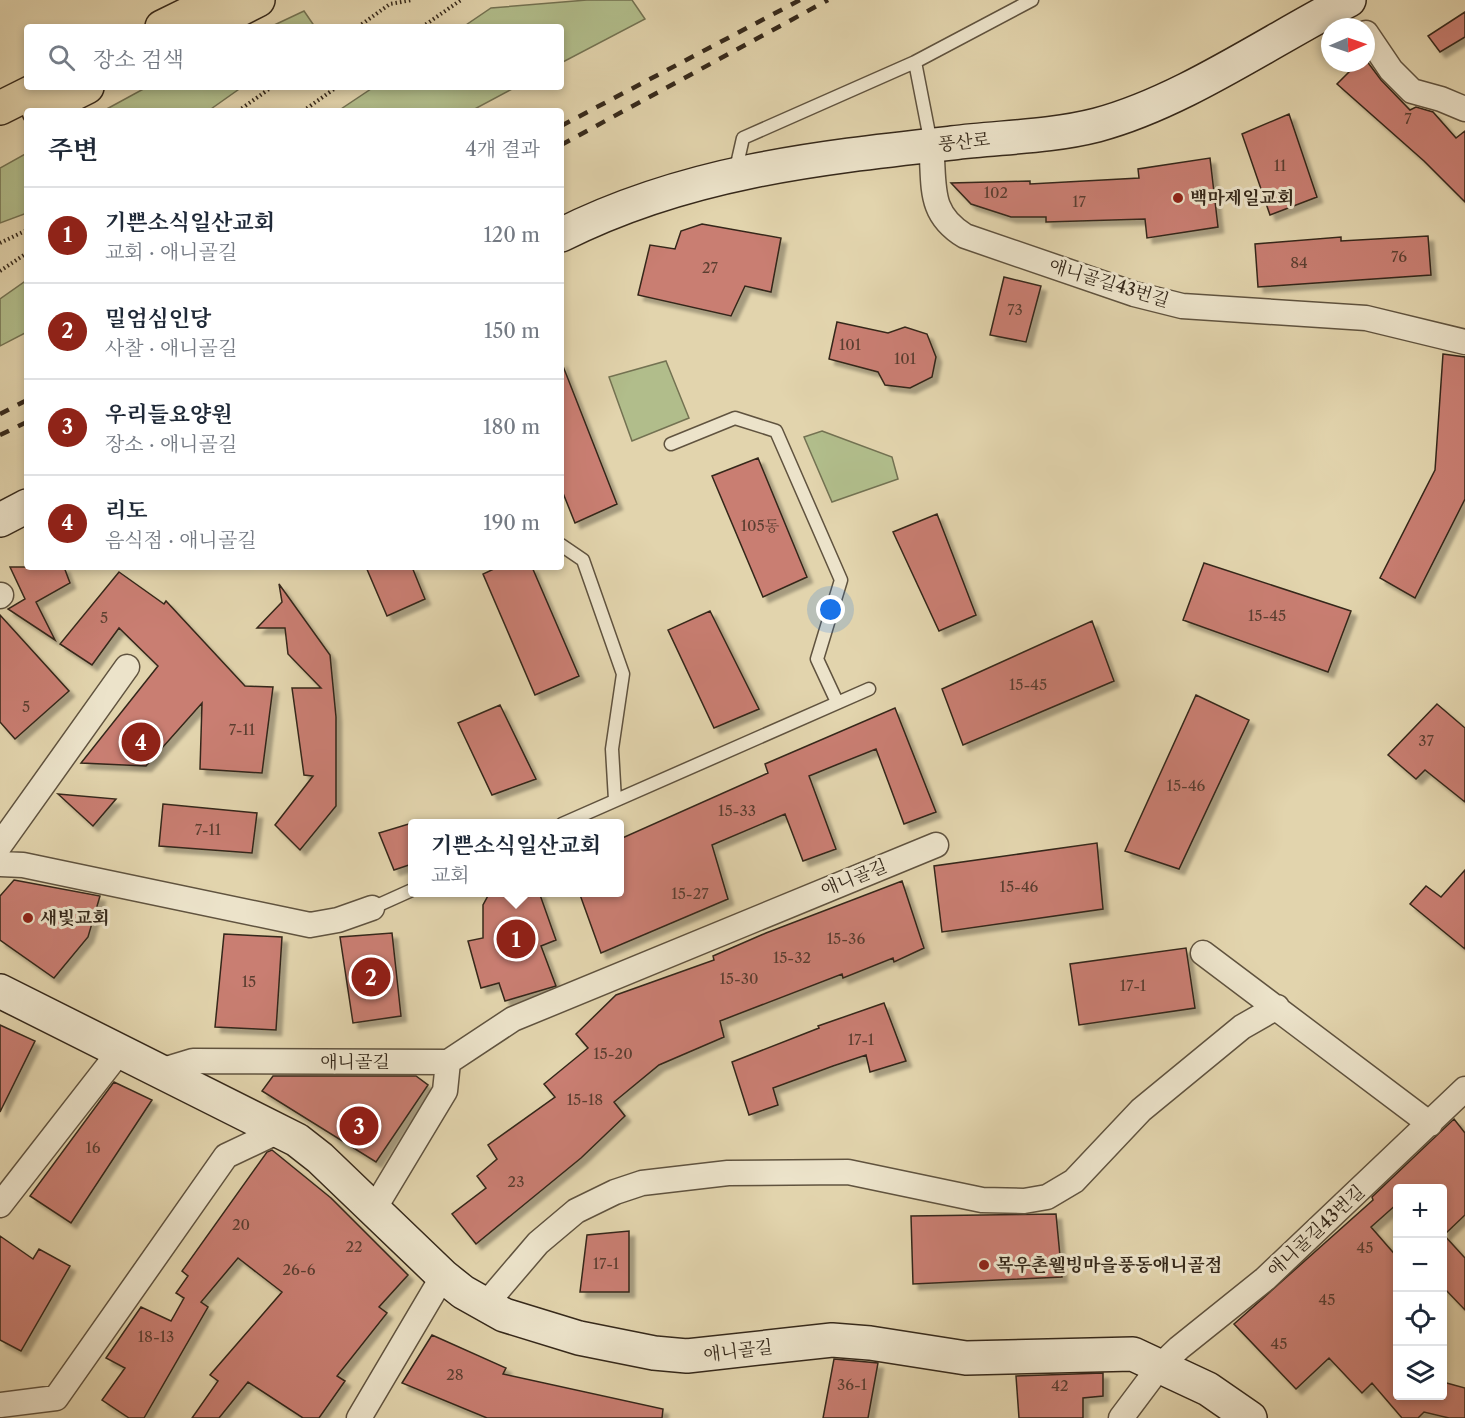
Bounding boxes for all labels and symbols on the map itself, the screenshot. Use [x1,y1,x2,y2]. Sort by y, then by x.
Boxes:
north arrow [1321,18,1375,72]
house number: 7 [1404,109,1412,128]
street label: 풍산로 [937,128,991,156]
house number: 11 [1274,156,1287,175]
house number: 102 [984,183,1008,202]
place label: 백마제일교회 [1190,187,1294,209]
marker: 백마제일교회 [1171,191,1185,205]
house number: 17 [1072,192,1086,211]
house number: 76 [1391,247,1407,266]
house number: 84 [1290,253,1308,272]
street label: 애니골길43번길 [1046,254,1172,312]
house number: 27 [702,258,719,277]
house number: 73 [1007,300,1023,319]
house number: 101 [839,335,862,354]
house number: 101 [894,349,917,368]
house number: 105동 [741,516,780,535]
your location [816,595,845,624]
house number: 15-45 [1248,606,1286,625]
house number: 5 [100,608,108,627]
house number: 15-45 [1009,675,1047,694]
house number: 5 [22,697,30,716]
pin: 4 [122,720,160,764]
house number: 7-11 [229,720,256,739]
house number: 37 [1418,731,1434,750]
house number: 15-46 [1167,776,1206,795]
house number: 15-33 [718,801,756,820]
house number: 7-11 [195,820,222,839]
street label: 애니골길 [818,855,890,901]
house number: 15-46 [1000,877,1039,896]
house number: 15-27 [671,884,709,903]
place label: 새빛교회 [40,907,110,929]
marker: 새빛교회 [21,911,35,925]
pin: 1 [496,916,536,962]
house number: 15-36 [827,929,865,948]
house number: 15-32 [773,948,811,967]
pin: 2 [352,954,391,1000]
house number: 15-30 [719,969,759,988]
house number: 15 [242,972,256,991]
house number: 17-1 [1120,976,1147,995]
house number: 17-1 [848,1030,875,1049]
house number: 15-20 [593,1044,633,1063]
street label: 애니골길 [320,1051,390,1073]
house number: 15-18 [567,1090,603,1109]
pin: 3 [340,1104,378,1148]
house number: 16 [85,1138,101,1157]
house number: 23 [508,1172,524,1191]
street label: 애니골길43번길 [1263,1180,1369,1282]
house number: 20 [232,1215,250,1234]
house number: 22 [345,1237,363,1256]
house number: 45 [1357,1238,1373,1257]
house number: 17-1 [593,1254,620,1273]
place label: 목우촌웰빙마을풍동애니골점 [996,1254,1222,1276]
marker: 목우촌웰빙마을풍동애니골점 [977,1258,991,1272]
house number: 26-6 [282,1260,316,1279]
house number: 45 [1319,1290,1335,1309]
house number: 18-13 [138,1327,174,1346]
house number: 45 [1271,1334,1287,1353]
street label: 애니골길 [702,1336,774,1366]
house number: 28 [446,1365,464,1384]
house number: 36-1 [837,1375,868,1394]
house number: 42 [1051,1376,1069,1395]

